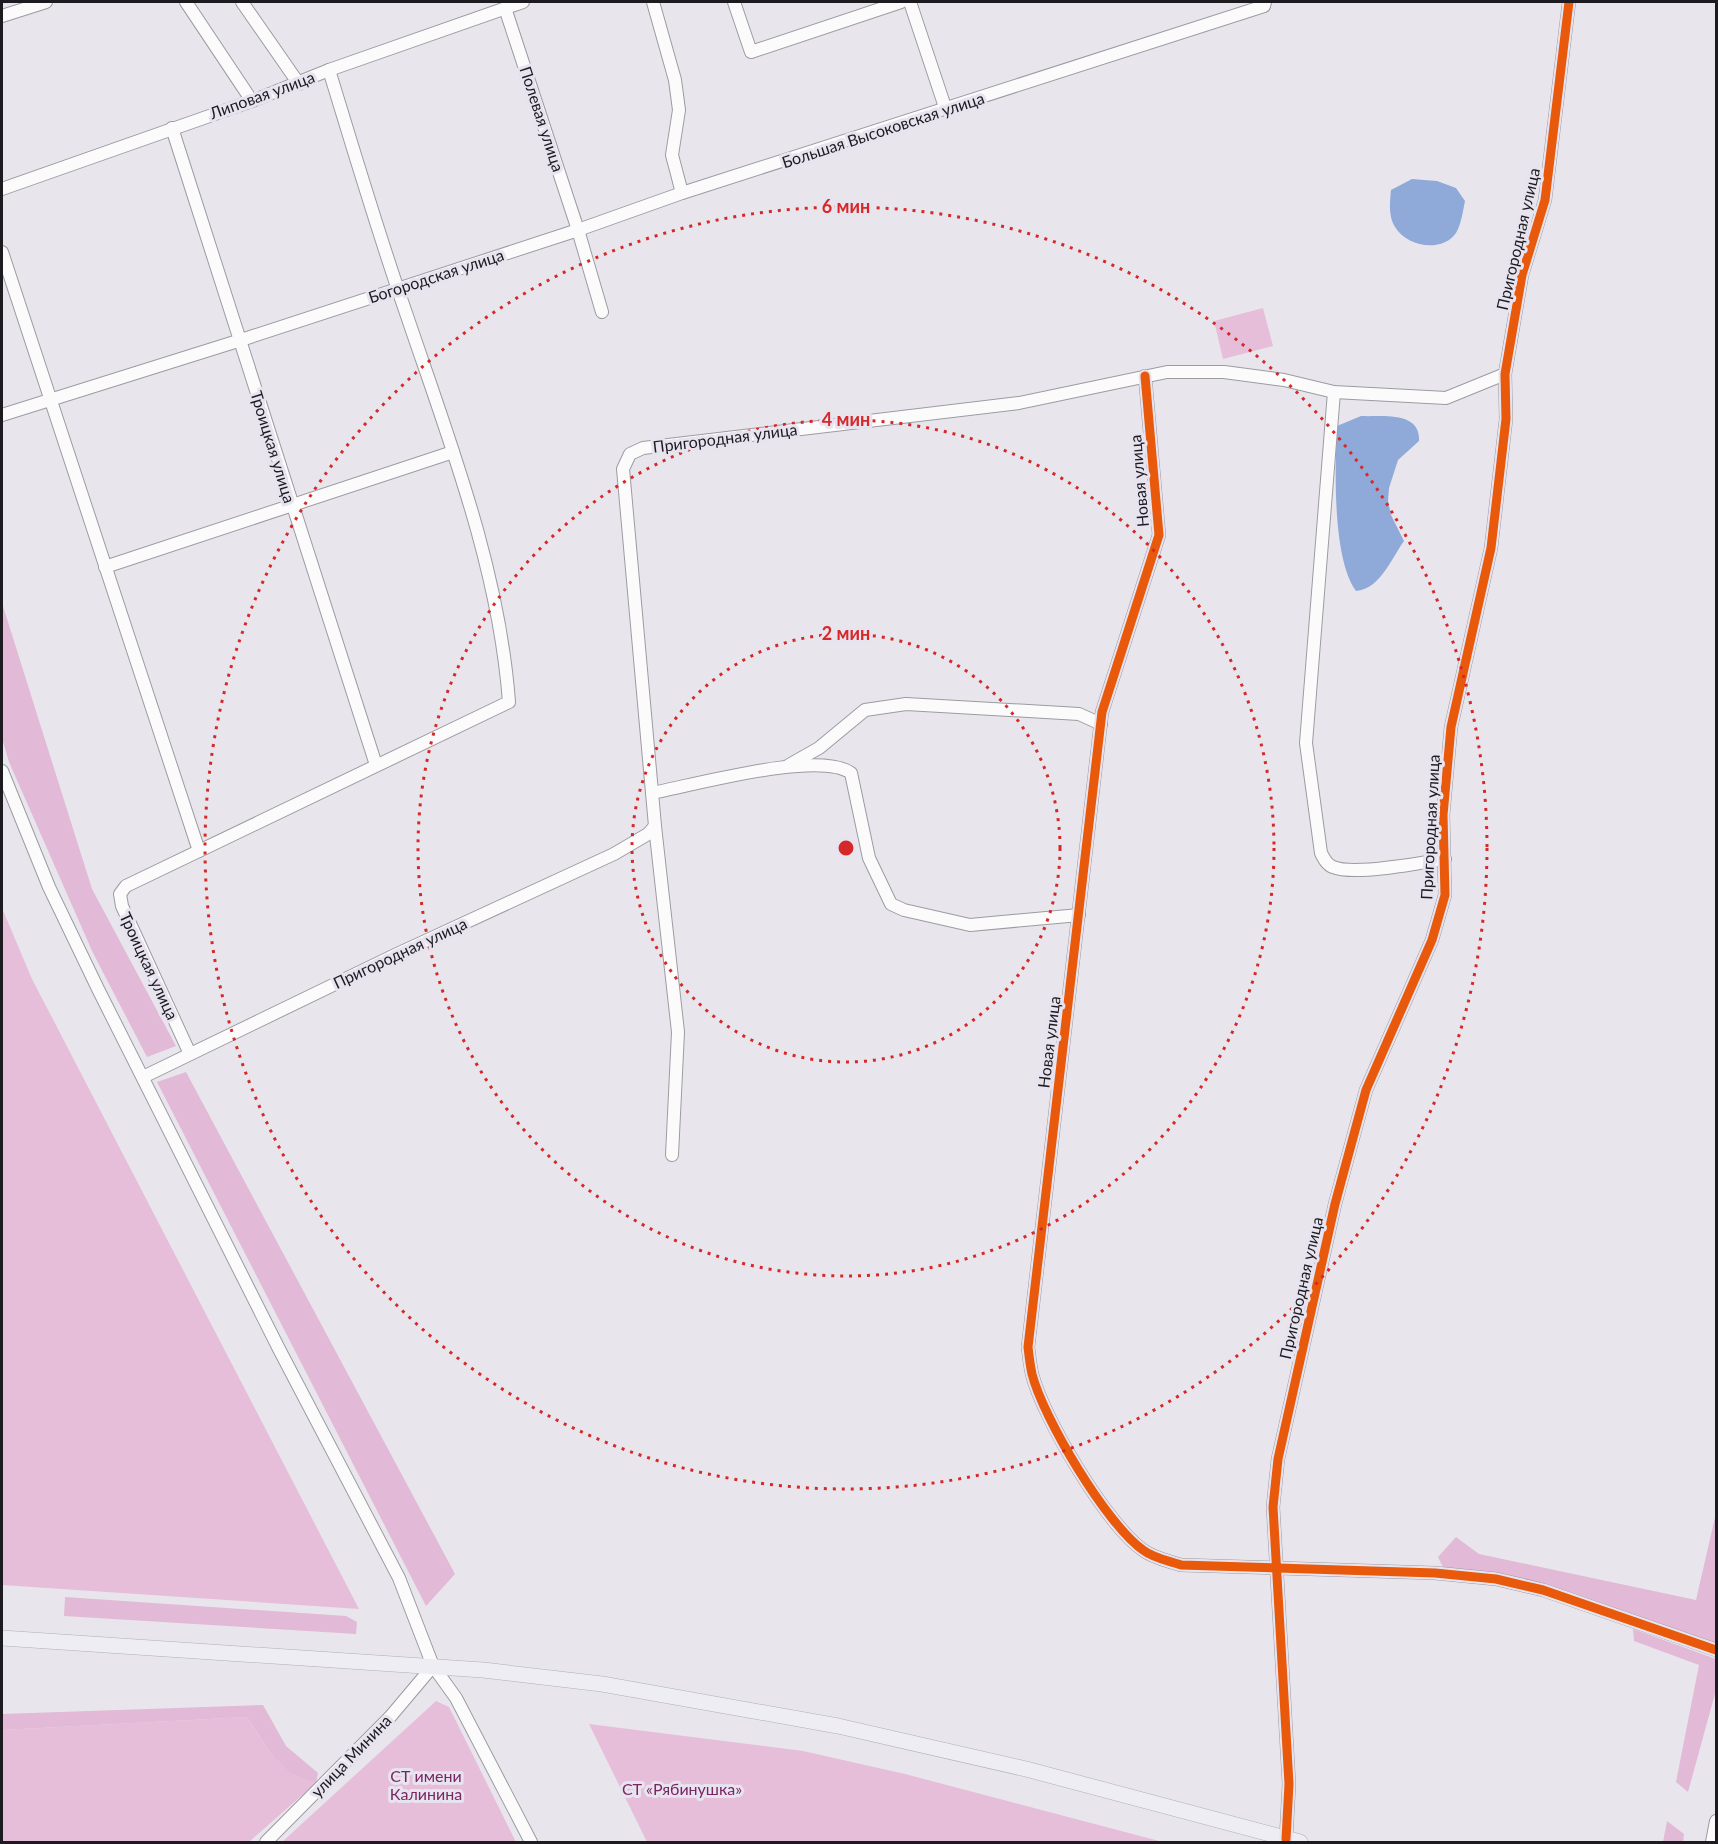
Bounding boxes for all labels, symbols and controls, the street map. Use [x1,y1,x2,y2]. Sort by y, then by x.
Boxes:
street label: Полевая улица [516,64,568,174]
street label: Липовая улица [206,67,317,123]
street label: Большая Высоковская улица [779,88,986,171]
street label: Пригородная улица [1492,166,1543,312]
text: 6 мин [822,195,870,217]
street label: Богородская улица [366,245,506,306]
street label: Троицкая улица [247,388,300,505]
text: 4 мин [822,408,870,430]
street label: Пригородная улица [652,419,798,456]
street label: Новая улица [1125,434,1152,528]
text: 2 мин [822,622,870,644]
street label: Пригородная улица [1416,754,1443,900]
centre of rings [836,838,856,858]
street label: Троицкая улица [116,909,183,1023]
street label: Пригородная улица [330,913,470,992]
street label: Новая улица [1033,995,1064,1089]
street label: Пригородная улица [1275,1215,1326,1361]
street label: улица Минина [307,1711,395,1801]
park label: СТ имени Калинина [390,1766,462,1803]
park label: СТ «Рябинушка» [622,1779,742,1798]

